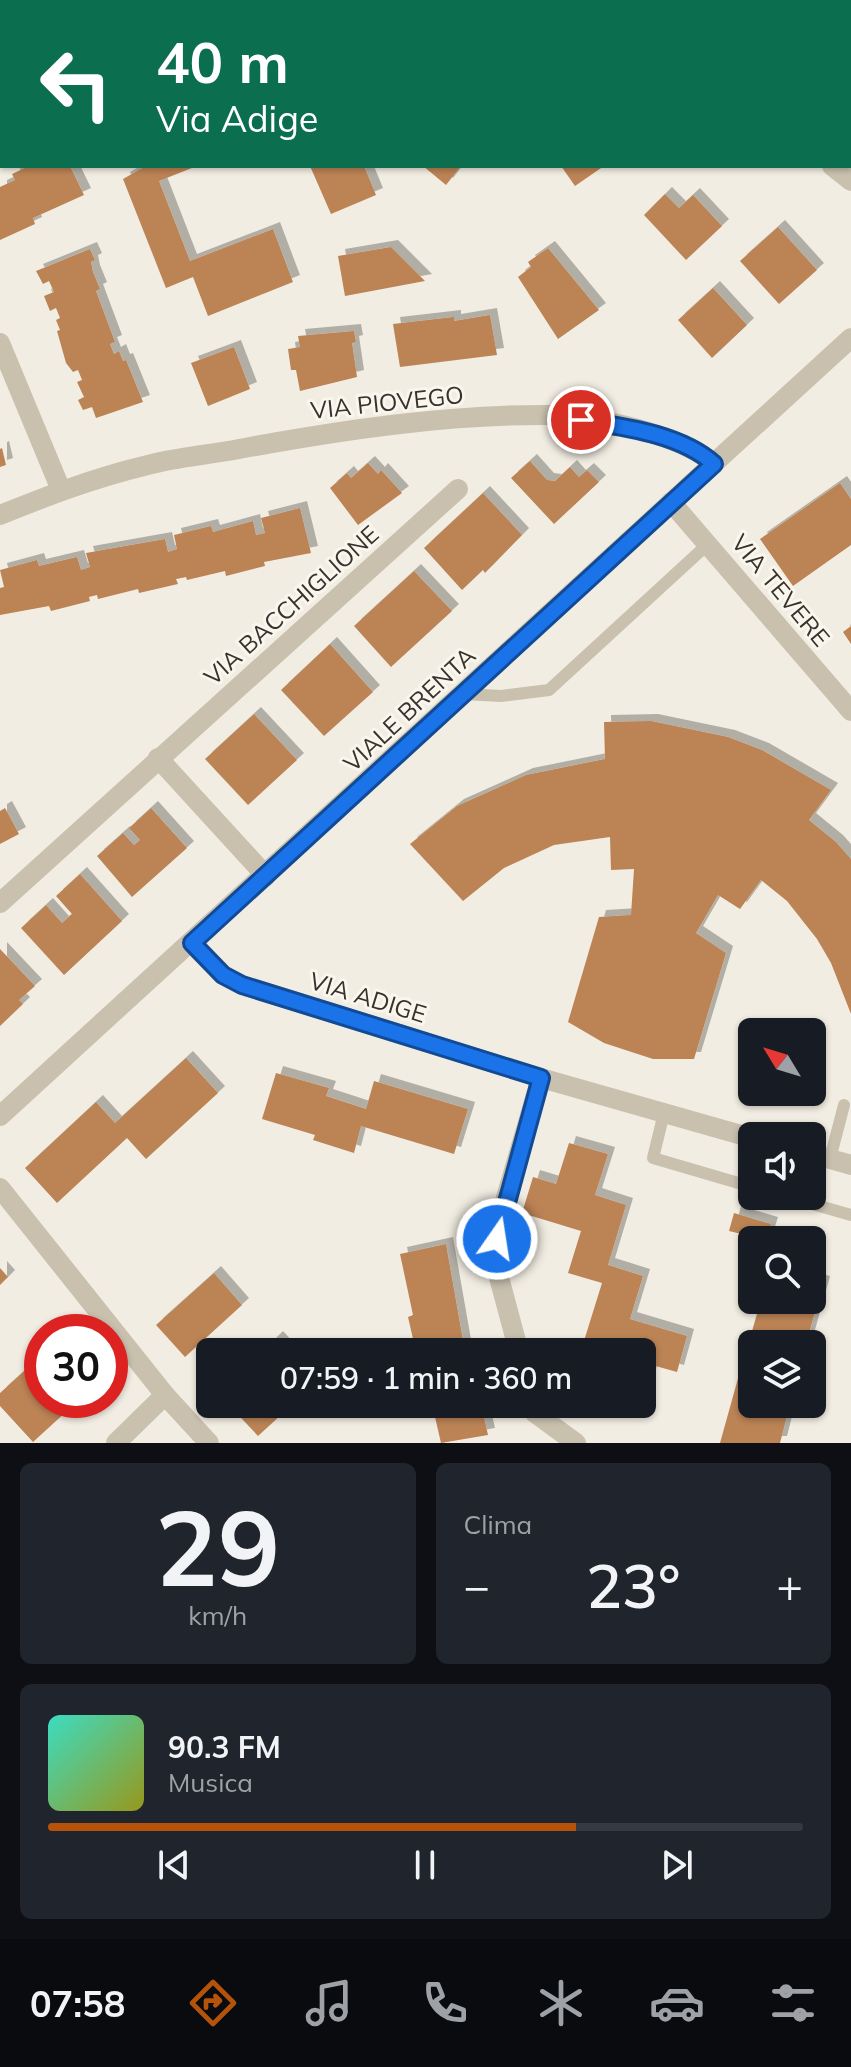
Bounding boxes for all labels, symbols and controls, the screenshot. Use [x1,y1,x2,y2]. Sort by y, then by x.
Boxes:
text: 40 m [156,27,289,97]
icon: left [24,32,128,136]
text: Via Adige [156,96,318,141]
street label: VIA PIOVEGO [309,379,465,425]
pin [547,386,615,454]
icon: arrive [559,398,603,442]
street label: VIA BACCHIGLIONE [197,519,385,691]
street label: VIA TEVERE [726,528,836,652]
street label: VIALE BRENTA [337,640,481,778]
street label: VIA ADIGE [306,965,430,1029]
north arrow [738,1018,826,1106]
map controls [738,1018,826,1418]
button: sound [738,1122,826,1210]
position arrow [455,1197,539,1281]
button: search [738,1226,826,1314]
speed limit sign: 30 [24,1314,128,1418]
button: layers [738,1330,826,1418]
text: 07:59 · 1 min · 360 m [280,1359,572,1397]
text: 29 [155,1481,280,1612]
text: Clima [464,1508,532,1541]
text: 23° [586,1548,681,1623]
text: − [464,1558,490,1613]
text: + [777,1558,803,1613]
text: km/h [188,1599,247,1632]
text: 90.3 FM [168,1728,281,1766]
text: Musica [168,1766,253,1799]
icon: previous [152,1843,196,1887]
icon: pause [403,1843,447,1887]
icon: next [655,1843,699,1887]
icon: directions [185,1975,241,2031]
icon: music [301,1975,357,2031]
icon: phone [417,1975,473,2031]
icon: climate [533,1975,589,2031]
icon: car [649,1975,705,2031]
icon: filters [765,1975,821,2031]
text: 07:58 [30,1981,125,2026]

